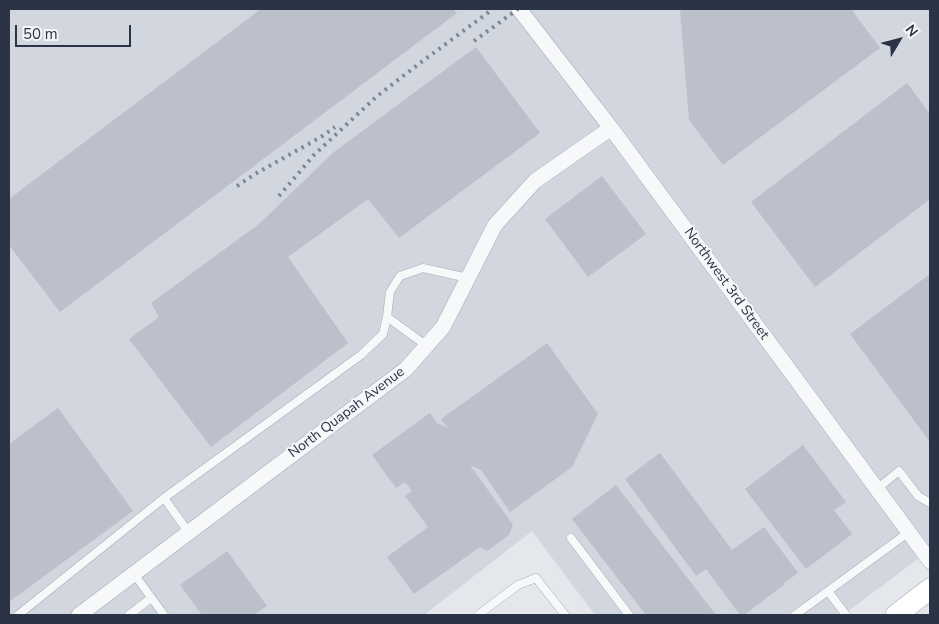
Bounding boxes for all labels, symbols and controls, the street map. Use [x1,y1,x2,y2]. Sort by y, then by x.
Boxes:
scale bar [18,15,134,47]
north arrow [874,15,924,65]
text: N [901,21,922,41]
text: 50 m [23,24,58,44]
street label: Northwest 3rd Street [680,225,772,343]
street label: North Quapah Avenue [286,364,408,462]

